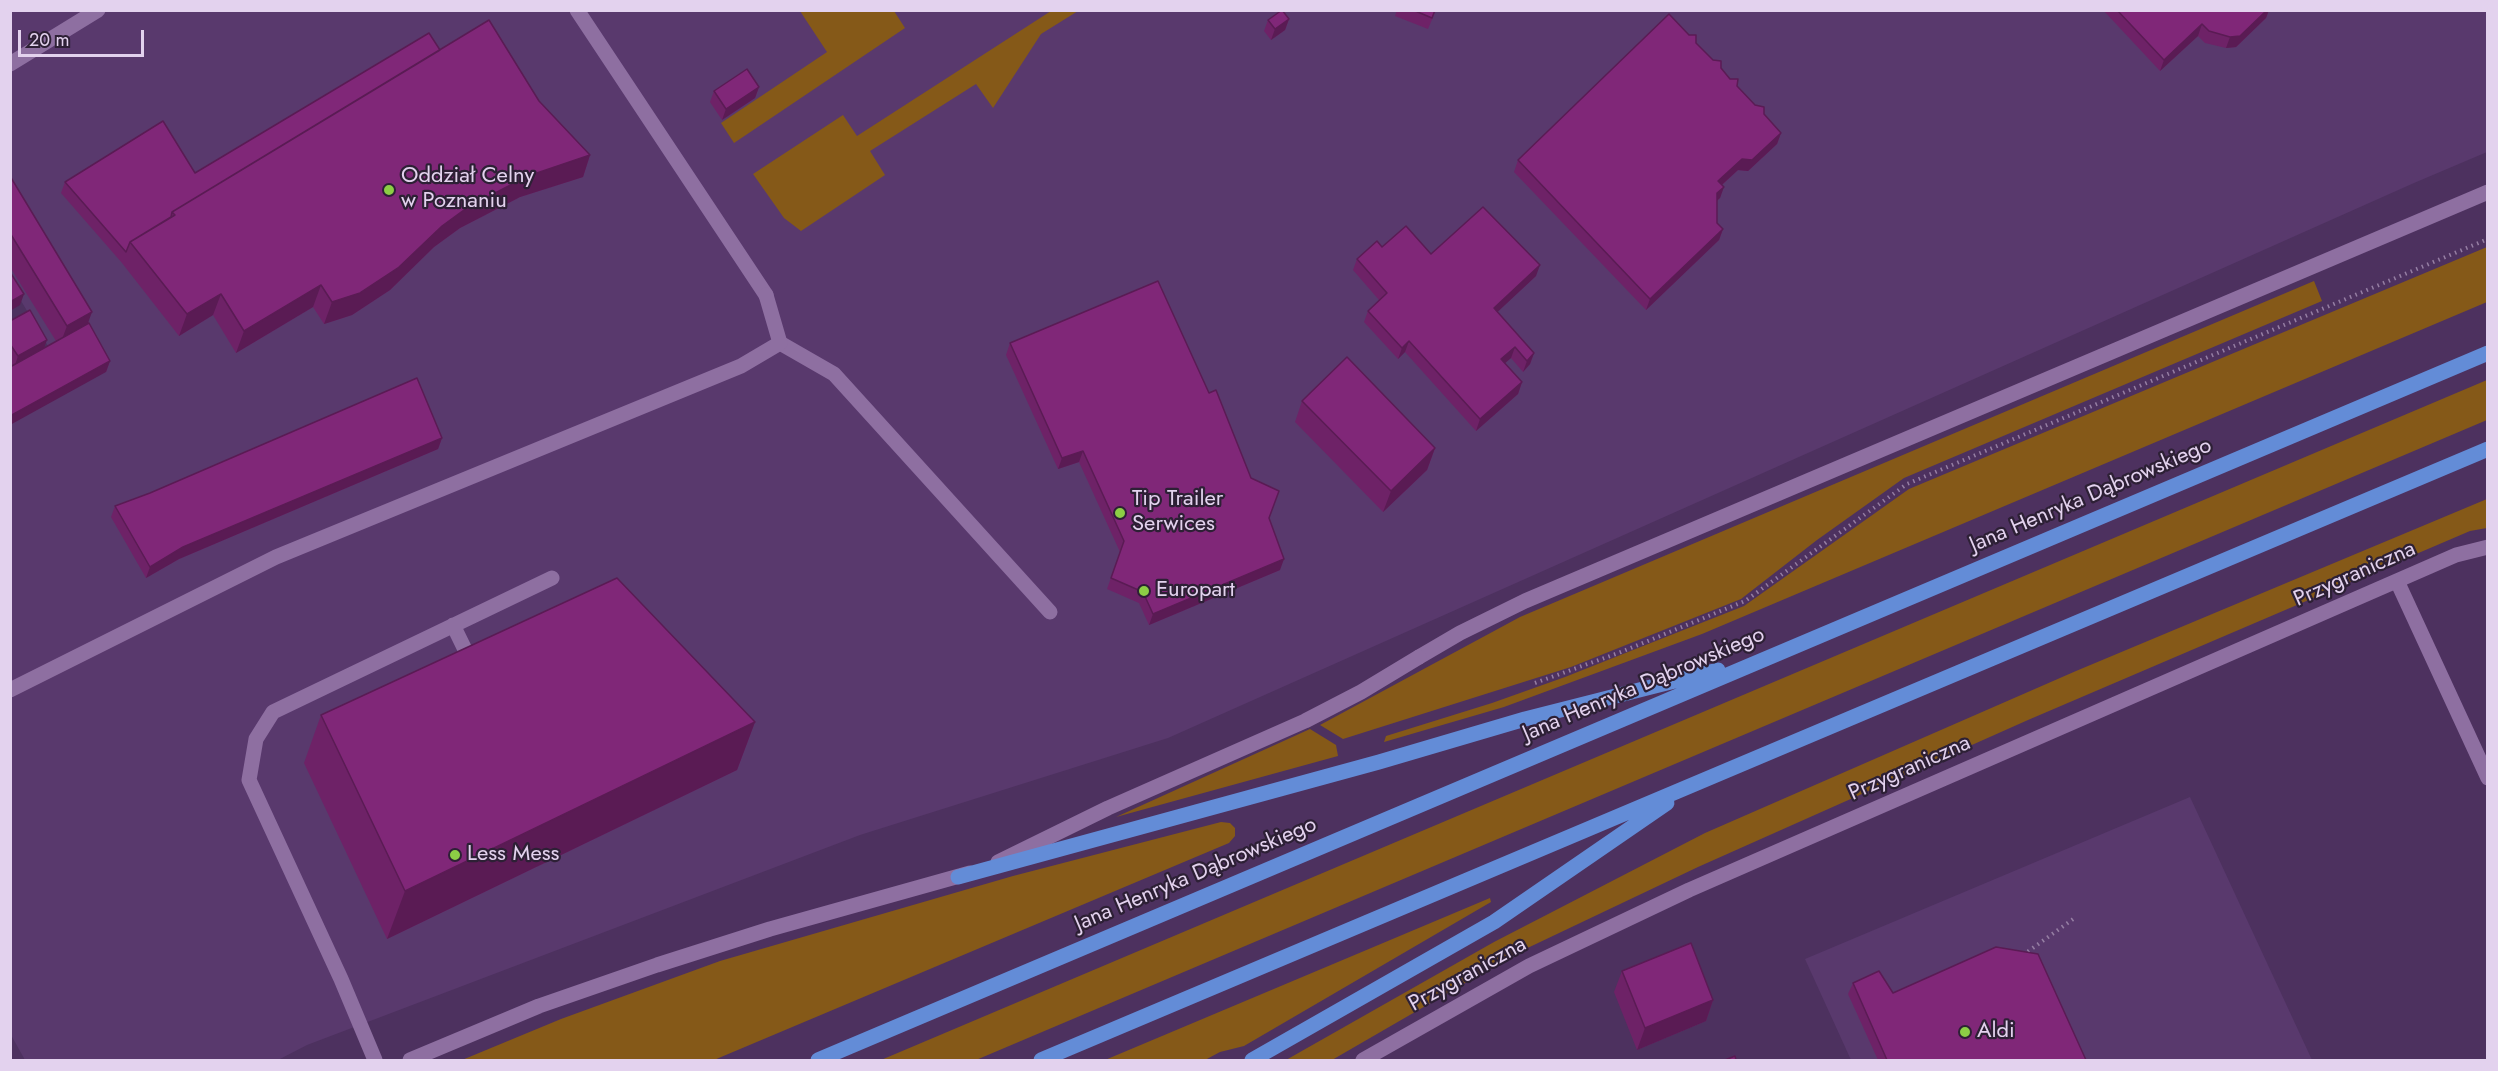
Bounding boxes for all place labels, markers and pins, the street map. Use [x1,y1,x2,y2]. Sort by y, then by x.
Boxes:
place label: Oddział Celny w Poznaniu [401,164,534,216]
marker: Oddział Celny w Poznaniu [382,183,396,197]
place label: Tip Trailer Serwices [1132,487,1223,538]
marker: Tip Trailer Serwices [1113,506,1127,520]
place label: Europart [1156,578,1235,604]
marker: Europart [1137,584,1151,598]
place label: Less Mess [467,842,559,868]
marker: Less Mess [448,848,462,862]
place label: Aldi [1977,1019,2015,1045]
marker: Aldi [1958,1025,1972,1039]

